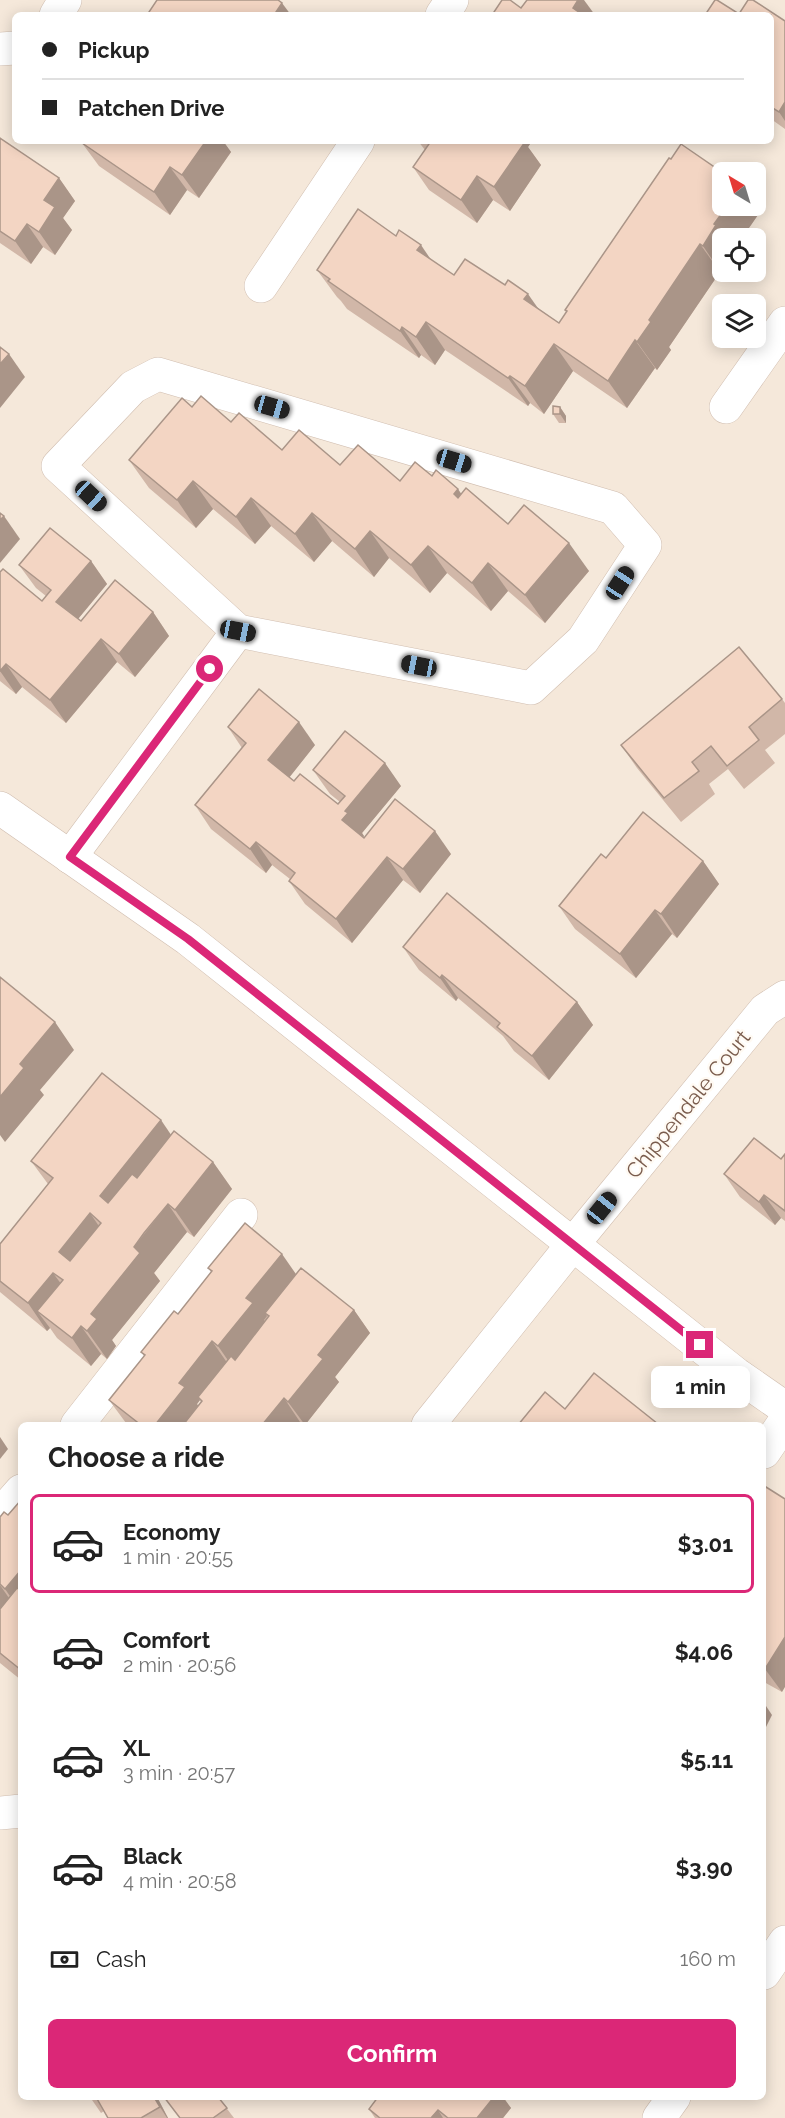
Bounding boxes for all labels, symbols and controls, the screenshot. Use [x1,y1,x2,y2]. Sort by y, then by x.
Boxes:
text: Pickup [78,37,150,63]
text: Patchen Drive [78,95,225,121]
north arrow [712,162,766,216]
map controls [712,162,766,348]
button: locate [712,228,766,282]
button: layers [712,294,766,348]
car [252,393,292,421]
car [434,447,474,475]
car [72,477,110,515]
car [603,563,637,603]
car [219,619,257,643]
car [400,654,438,678]
route start [196,655,223,682]
street label: Chippendale Court [621,1025,755,1183]
car [584,1188,620,1228]
route end [686,1331,713,1358]
callout: 1 min [650,1366,750,1408]
text: 1 min [675,1375,726,1399]
text: Choose a ride [48,1442,224,1473]
icon: car [51,1517,105,1571]
text: Economy [123,1519,221,1545]
text: $3.01 [678,1531,733,1557]
text: 1 min · 20:55 [123,1545,233,1569]
icon: car [51,1625,105,1679]
text: Comfort [123,1627,210,1653]
text: $4.06 [675,1639,733,1665]
text: 2 min · 20:56 [123,1653,236,1677]
icon: car [51,1733,105,1787]
text: XL [123,1735,150,1761]
text: $5.11 [680,1747,733,1773]
text: 3 min · 20:57 [123,1761,235,1785]
icon: car [51,1841,105,1895]
text: Black [123,1843,182,1869]
text: $3.90 [675,1855,733,1881]
text: 4 min · 20:58 [123,1869,237,1893]
icon: cash [48,1943,81,1976]
text: Cash [96,1946,147,1972]
text: 160 m [680,1947,736,1971]
button: Confirm [48,2019,736,2088]

